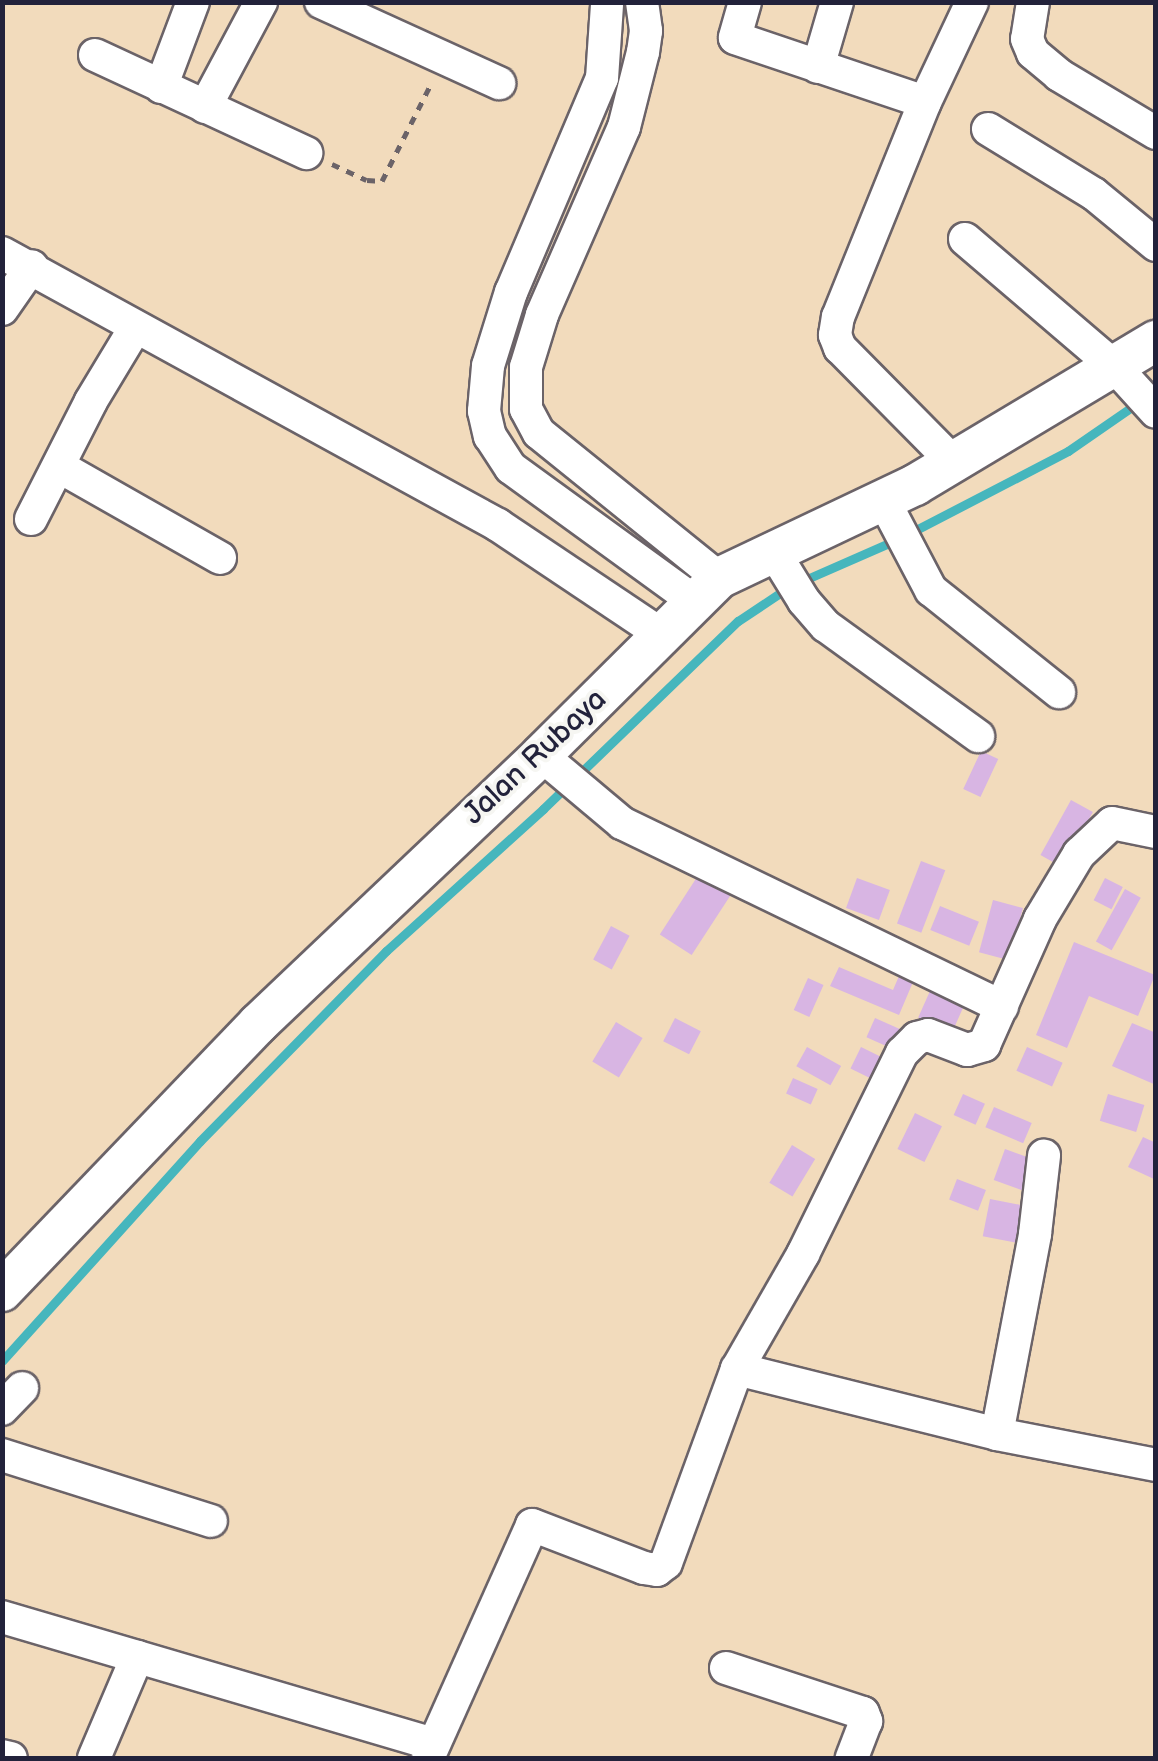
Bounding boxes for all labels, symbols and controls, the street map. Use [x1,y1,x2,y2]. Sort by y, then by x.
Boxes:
street label: Jalan Rubaya [456,682,614,832]

